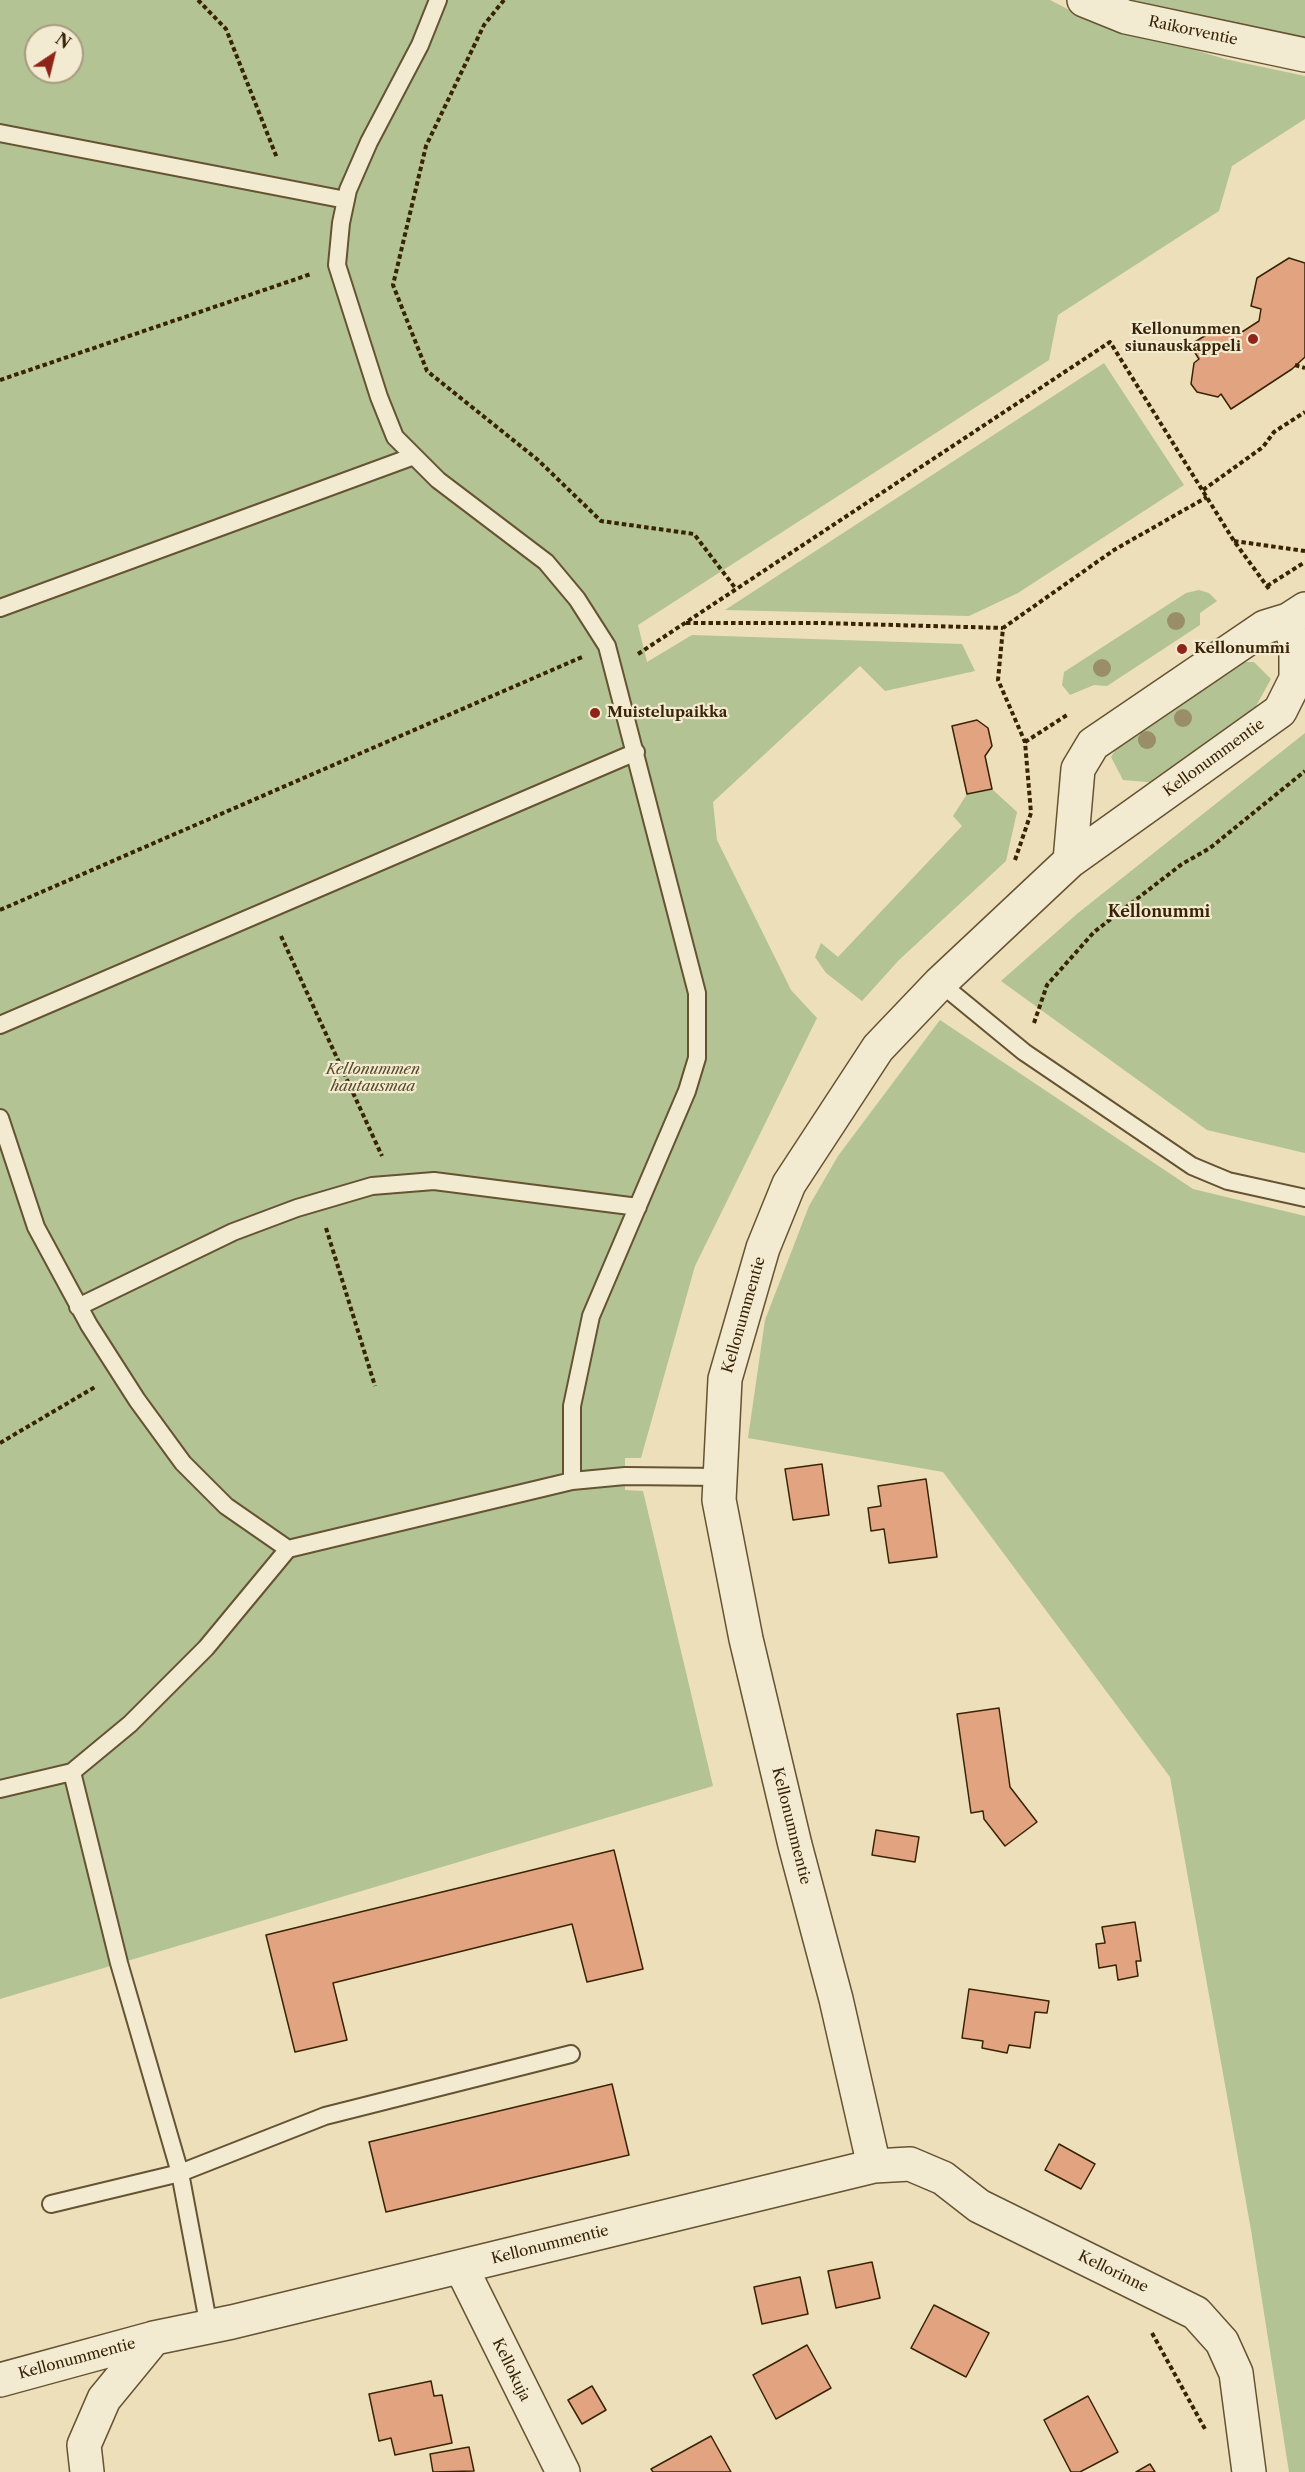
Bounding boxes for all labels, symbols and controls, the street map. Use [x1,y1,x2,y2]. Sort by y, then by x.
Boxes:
street label: Raikorventie [1147,13,1239,49]
north arrow [24,24,84,84]
text: N [52,29,75,53]
place label: Kellonummen siunauskappeli [1125,321,1241,356]
marker: Kellonummen siunauskappeli [1246,332,1260,346]
place label: Kellonummi [1194,640,1290,658]
marker: Kellonummi [1175,642,1189,656]
place label: Muistelupaikka [607,704,727,722]
marker: Muistelupaikka [588,706,602,720]
street label: Kellonummentie [1160,715,1268,801]
district label: Kellonummi [1108,902,1210,922]
park label: Kellonummen hautausmaa [326,1061,420,1096]
street label: Kellonummentie [719,1255,769,1375]
street label: Kellonummentie [768,1765,814,1887]
street label: Kellonummentie [489,2222,611,2268]
street label: Kellorinne [1075,2247,1151,2297]
street label: Kellonummentie [17,2335,137,2383]
street label: Kellokuja [488,2336,534,2404]

